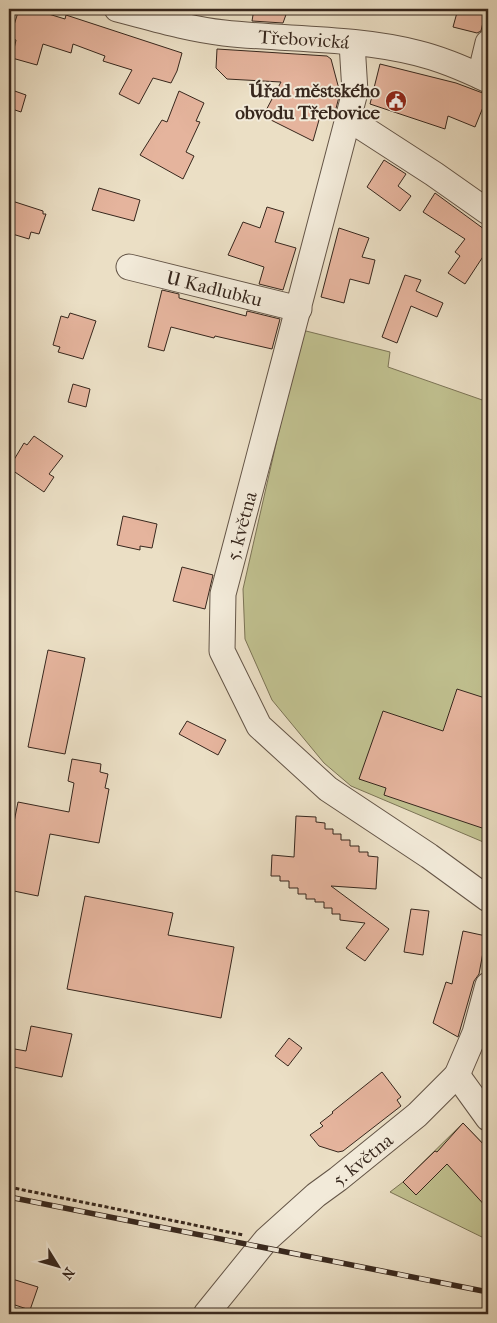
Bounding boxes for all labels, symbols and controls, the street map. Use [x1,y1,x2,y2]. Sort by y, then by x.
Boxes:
street label: Třebovická [258,26,351,54]
place label: Úřad městského obvodu Třebovice [235,79,381,124]
public building icon: Úřad městského obvodu Třebovice [384,89,408,113]
street label: U Kadlubku [164,267,265,312]
street label: 5. května [222,489,262,563]
street label: 5. května [329,1129,398,1191]
north arrow [32,1240,82,1290]
text: N [58,1264,78,1283]

